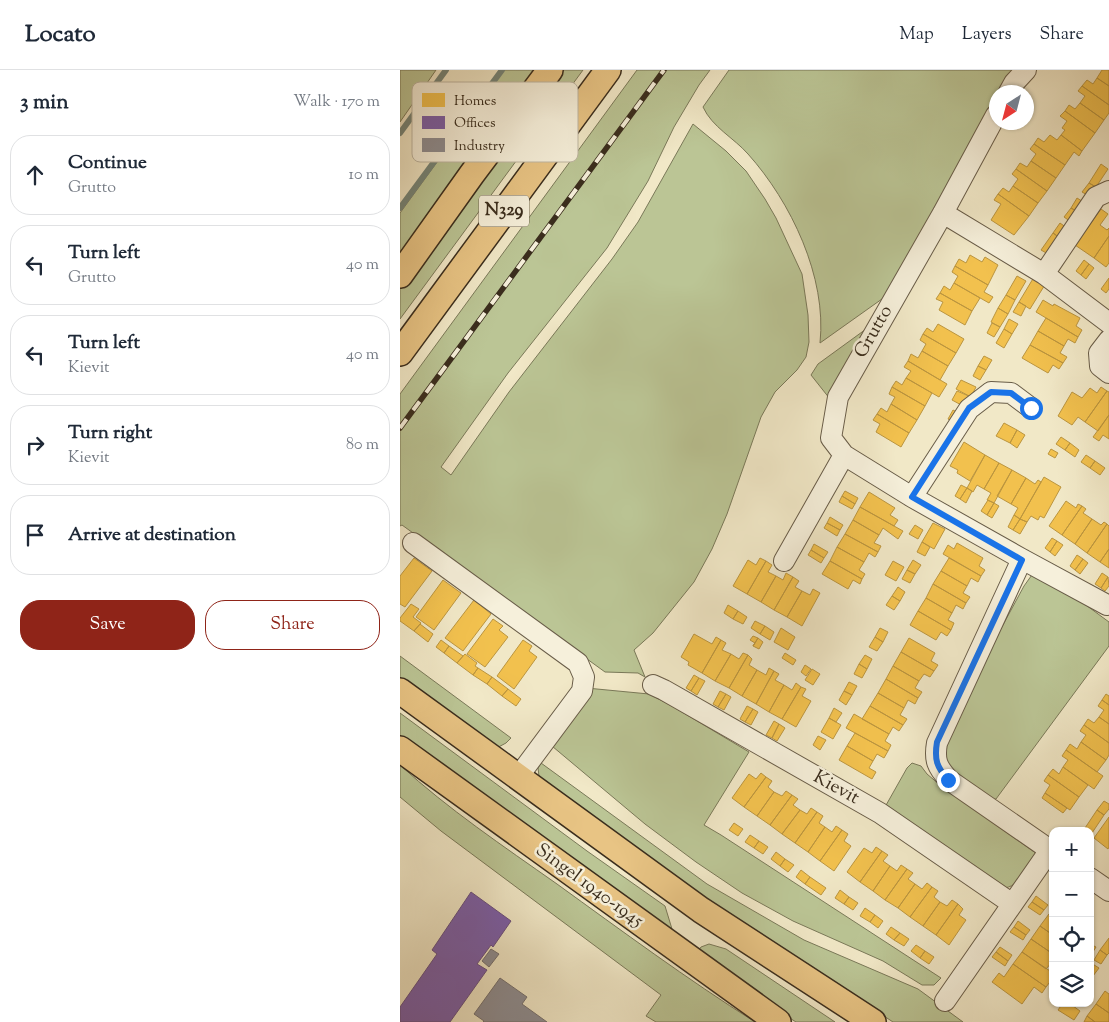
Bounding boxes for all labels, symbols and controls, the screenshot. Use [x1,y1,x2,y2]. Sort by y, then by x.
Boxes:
text: Locato [25,18,96,52]
text: Map [899,22,934,48]
text: Layers [962,22,1012,48]
text: Share [1040,22,1084,48]
legend [412,82,578,162]
north arrow [989,85,1034,130]
text: 3 min [20,88,69,118]
text: Walk · 170 m [293,91,380,114]
text: Homes [454,92,496,112]
text: Offices [454,114,496,134]
text: Industry [454,137,505,157]
text: Continue [68,150,147,177]
icon: ahead [21,161,49,189]
text: 10 m [349,164,379,187]
text: Grutto [68,177,116,200]
road number: N329 [479,195,529,226]
text: Turn left [68,240,140,267]
icon: left [21,251,49,279]
text: 40 m [346,254,379,277]
text: Grutto [68,267,116,290]
street label: Grutto [848,301,900,363]
text: Turn left [68,330,140,357]
icon: left [21,341,49,369]
text: 40 m [346,344,379,367]
text: Kievit [68,357,110,380]
route start [1020,397,1043,420]
text: Turn right [68,420,152,447]
icon: right [21,431,49,459]
text: 80 m [346,434,379,457]
text: Kievit [68,447,110,470]
icon: arrive [21,521,49,549]
text: Arrive at destination [68,522,236,549]
button: Save [20,600,195,650]
button: Share [205,600,380,650]
street label: Kievit [808,764,865,812]
route end [937,769,960,792]
map controls [1049,827,1094,1007]
button: + [1049,827,1094,872]
street label: Singel 1940-1945 [529,838,649,935]
button: − [1049,872,1094,917]
button: locate [1049,917,1094,962]
button: layers [1049,962,1094,1007]

